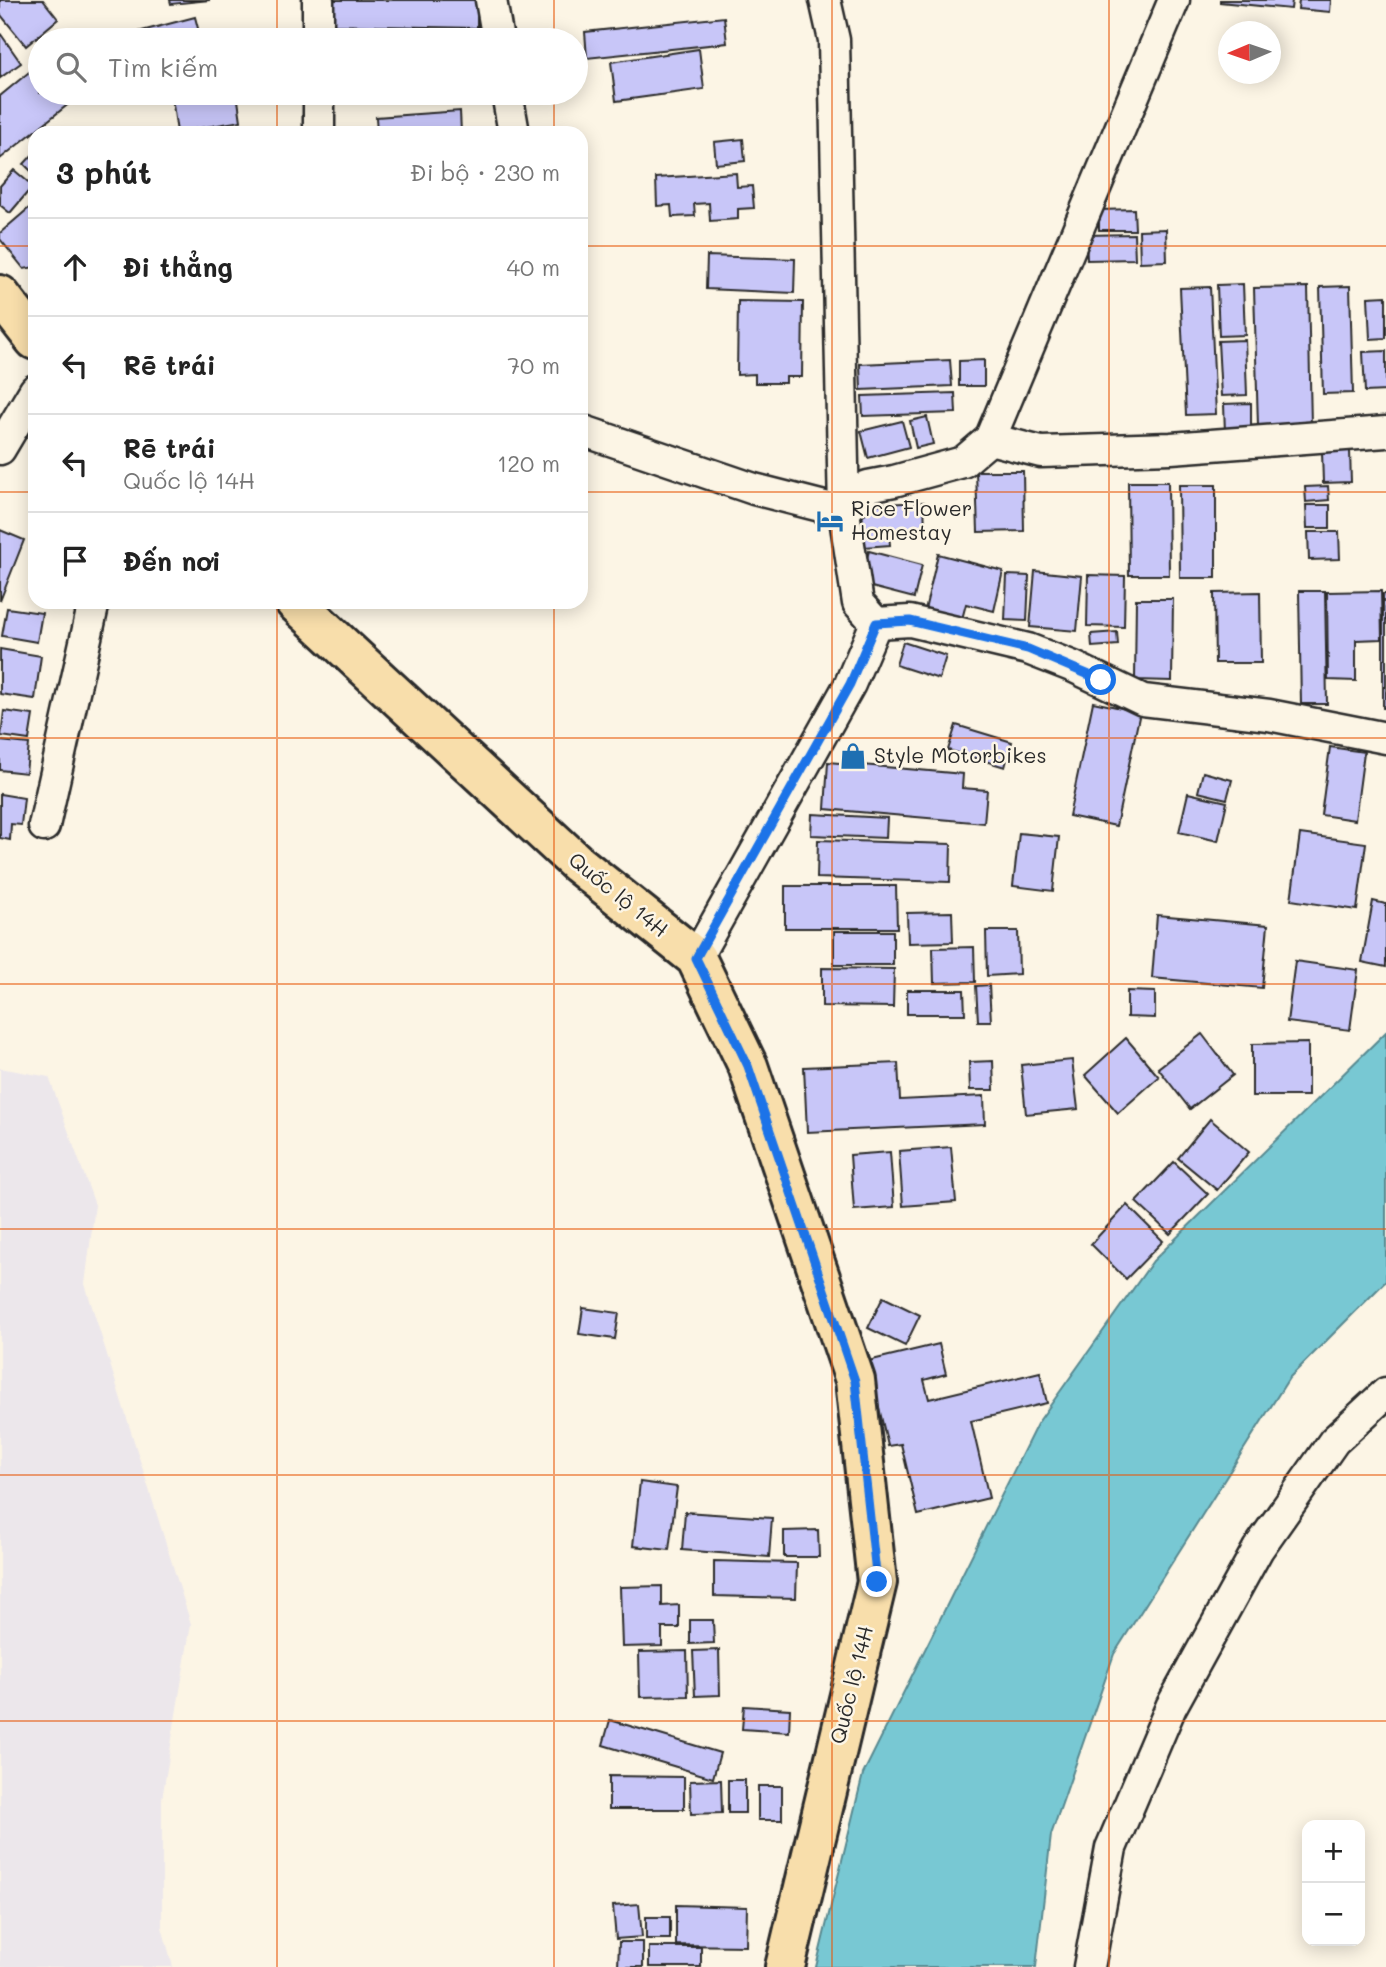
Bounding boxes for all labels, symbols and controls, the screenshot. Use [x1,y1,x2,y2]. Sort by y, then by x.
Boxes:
north arrow [1218,21,1281,84]
search box [28,28,588,105]
icon: search [52,48,90,86]
text: Tìm kiếm [108,50,218,84]
text: 3 phút [56,152,152,192]
text: Đi bộ · 230 m [410,157,560,187]
icon: ahead [56,248,94,286]
text: Đi thẳng [123,250,233,284]
text: 40 m [507,252,560,282]
icon: left [56,346,94,384]
text: Rẽ trái [123,348,216,382]
text: 70 m [507,350,560,380]
text: Rẽ trái [123,431,216,465]
icon: left [56,444,94,482]
text: 120 m [497,448,560,478]
text: Quốc lộ 14H [123,465,255,495]
place label: Rice Flower Homestay [851,494,972,545]
hotel icon: Rice Flower Homestay [815,506,845,536]
icon: arrive [56,542,94,580]
text: Đến nơi [123,544,221,578]
route start [1085,664,1116,695]
shop icon: Style Motorbikes [838,741,868,771]
place label: Style Motorbikes [874,741,1047,768]
street label: Quốc lộ 14H [564,845,674,942]
route end [861,1566,892,1597]
street label: Quốc lộ 14H [823,1623,878,1746]
map controls [1302,1820,1365,1946]
button: + [1302,1820,1365,1883]
button: − [1302,1883,1365,1946]

